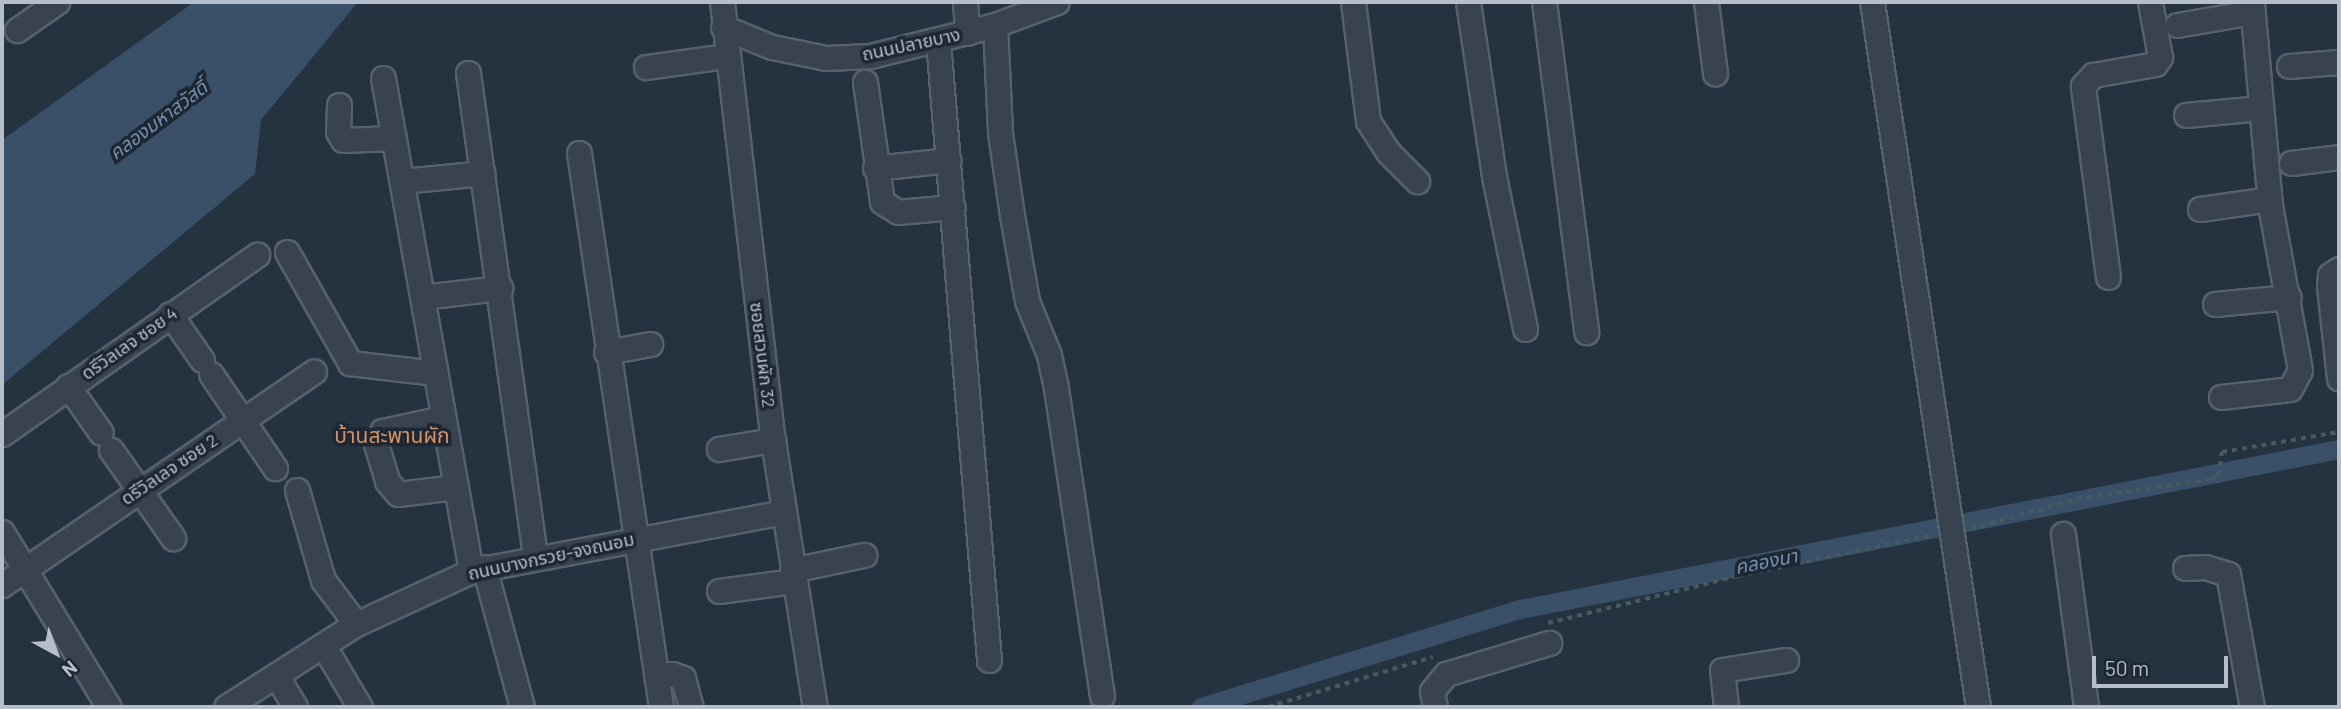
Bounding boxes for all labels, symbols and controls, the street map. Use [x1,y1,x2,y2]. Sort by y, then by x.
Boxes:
street label: ถนนปลายบาง [860,23,962,65]
water label: คลองมหาสวัสดิ์ [104,76,212,164]
street label: ซอยสวนผัก 32 [746,301,780,409]
street label: ดรีวิลเลจ ซอย 4 [77,302,181,384]
district label: บ้านสะพานผัก [334,422,450,448]
street label: ดรีวิลเลจ ซอย 2 [117,429,221,509]
street label: ถนนบางกรวย-จงถนอม [466,528,636,584]
water label: คลองนา [1733,544,1799,578]
north arrow [21,618,91,688]
scale bar [2096,642,2232,686]
text: 50 m [2105,655,2149,680]
text: N [58,656,82,682]

